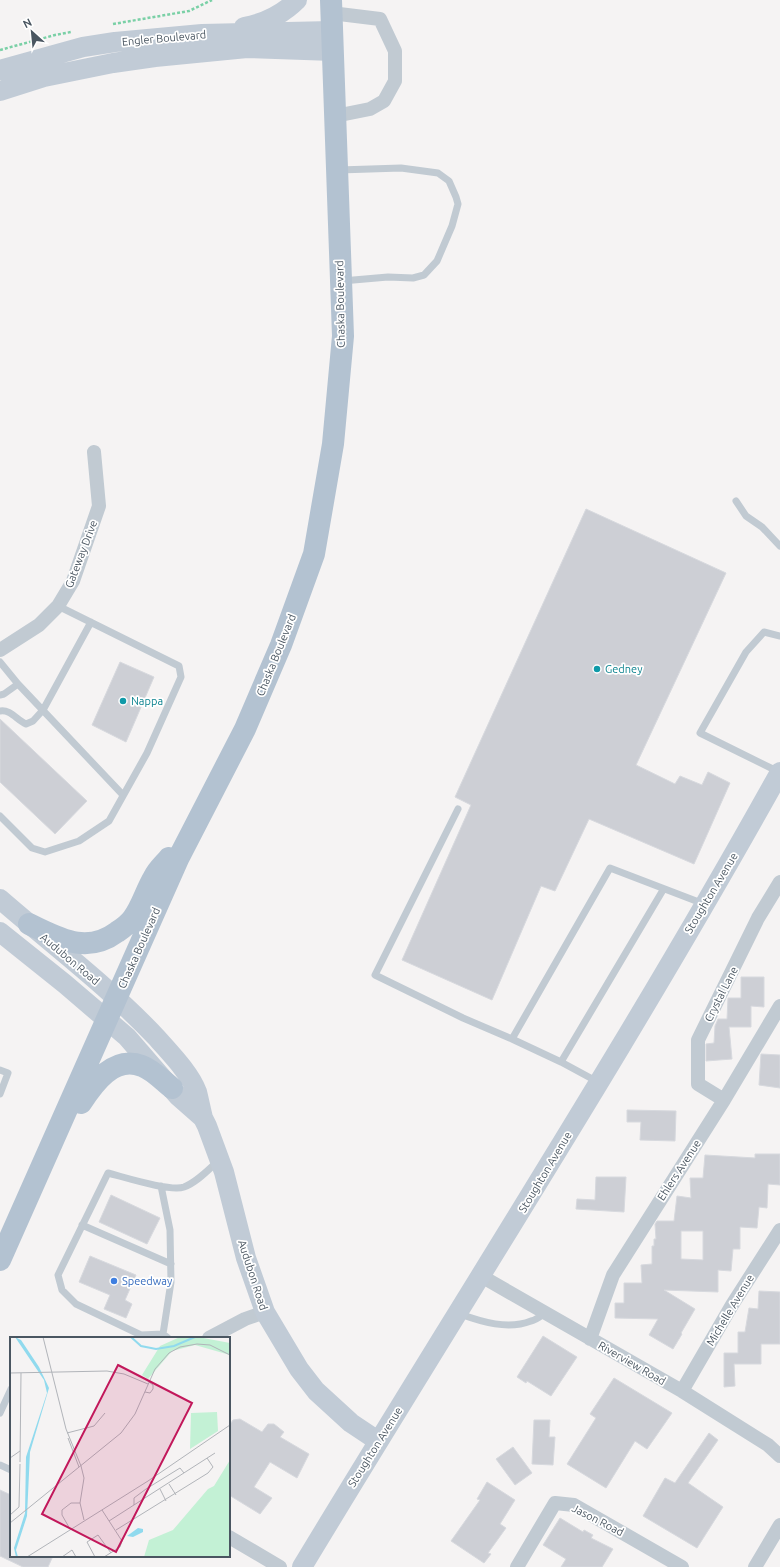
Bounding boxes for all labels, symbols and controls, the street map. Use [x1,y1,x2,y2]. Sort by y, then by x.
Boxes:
north arrow [12,12,52,52]
text: N [21,16,34,30]
street label: Engler Boulevard [121,28,207,48]
street label: Chaska Boulevard [333,260,347,348]
street label: Gateway Drive [63,519,99,589]
street label: Chaska Boulevard [254,612,298,698]
place label: Gedney [605,663,643,675]
marker: Gedney [592,664,602,674]
place label: Nappa [131,695,163,707]
marker: Nappa [118,696,128,706]
street label: Stoughton Avenue [682,850,740,936]
street label: Chaska Boulevard [116,906,162,990]
street label: Audubon Road [38,931,102,987]
street label: Crystal Lane [702,964,740,1024]
street label: Stoughton Avenue [516,1129,574,1215]
street label: Ehlers Avenue [655,1137,703,1203]
street label: Audubon Road [236,1238,270,1312]
street label: Michelle Avenue [704,1272,756,1348]
place label: Speedway [122,1275,173,1287]
marker: Speedway [109,1276,119,1286]
inset map [10,1337,230,1557]
street label: Riverview Road [596,1339,668,1387]
street label: Stoughton Avenue [346,1405,404,1489]
street label: Jason Road [570,1502,626,1538]

